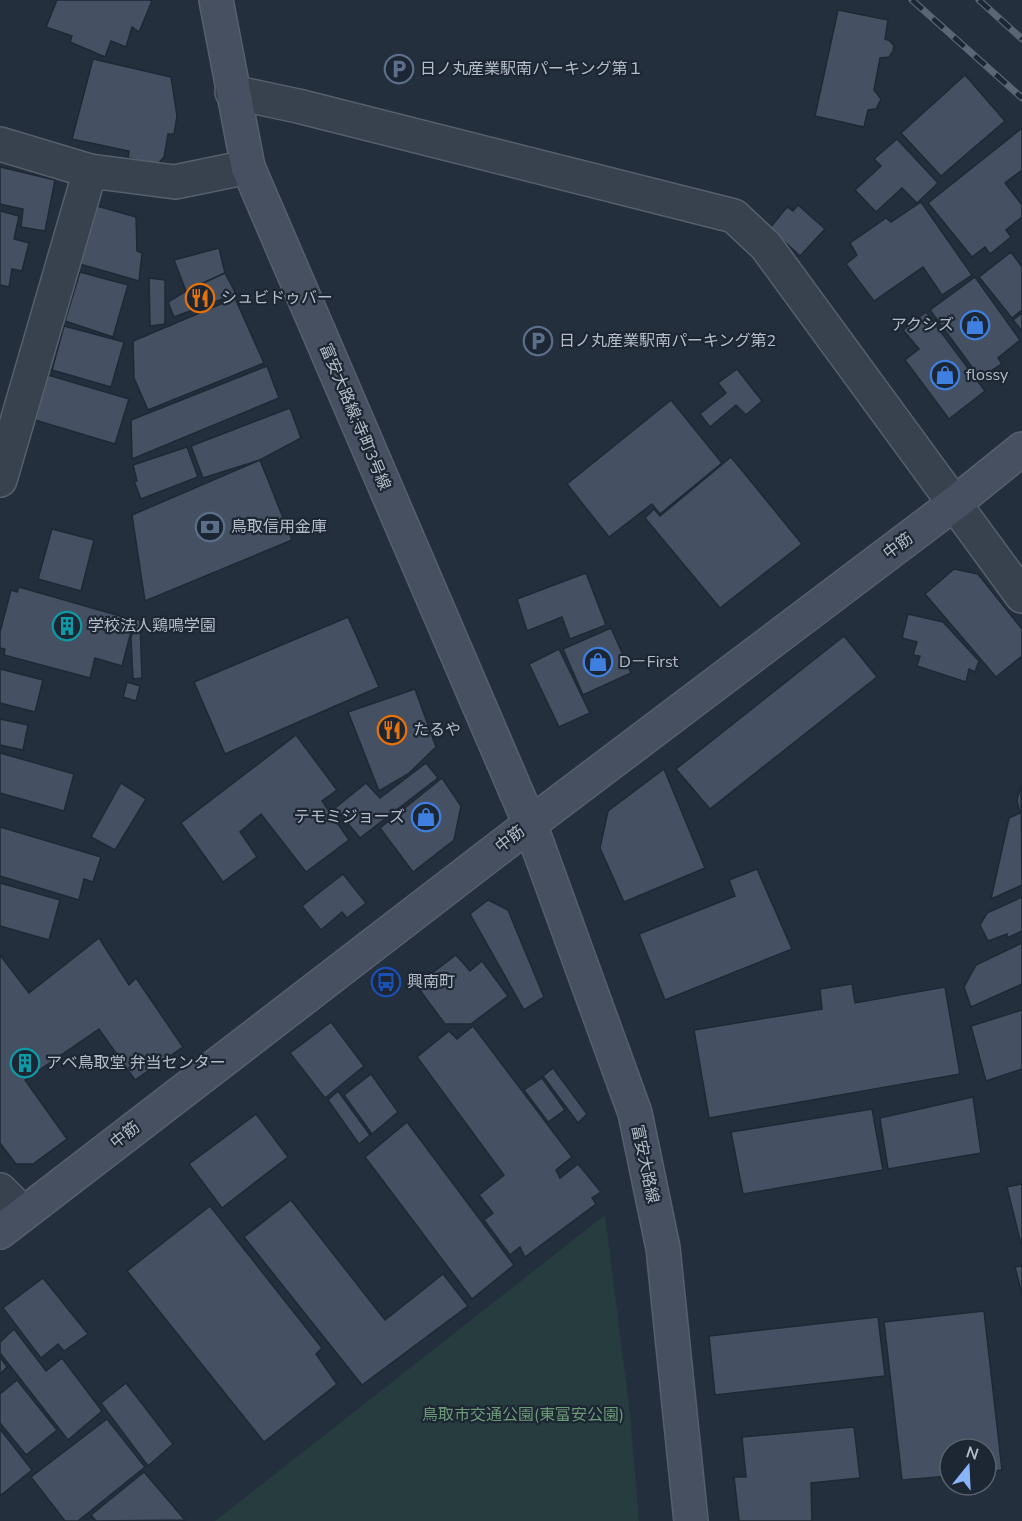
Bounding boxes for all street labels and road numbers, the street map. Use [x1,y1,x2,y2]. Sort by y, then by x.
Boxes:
street label: 富安大路線;寺町3号線 [314,340,396,494]
street label: 中筋 [879,528,917,564]
street label: 中筋 [491,820,529,858]
street label: 中筋 [106,1116,144,1154]
street label: 富安大路線 [626,1123,664,1205]

